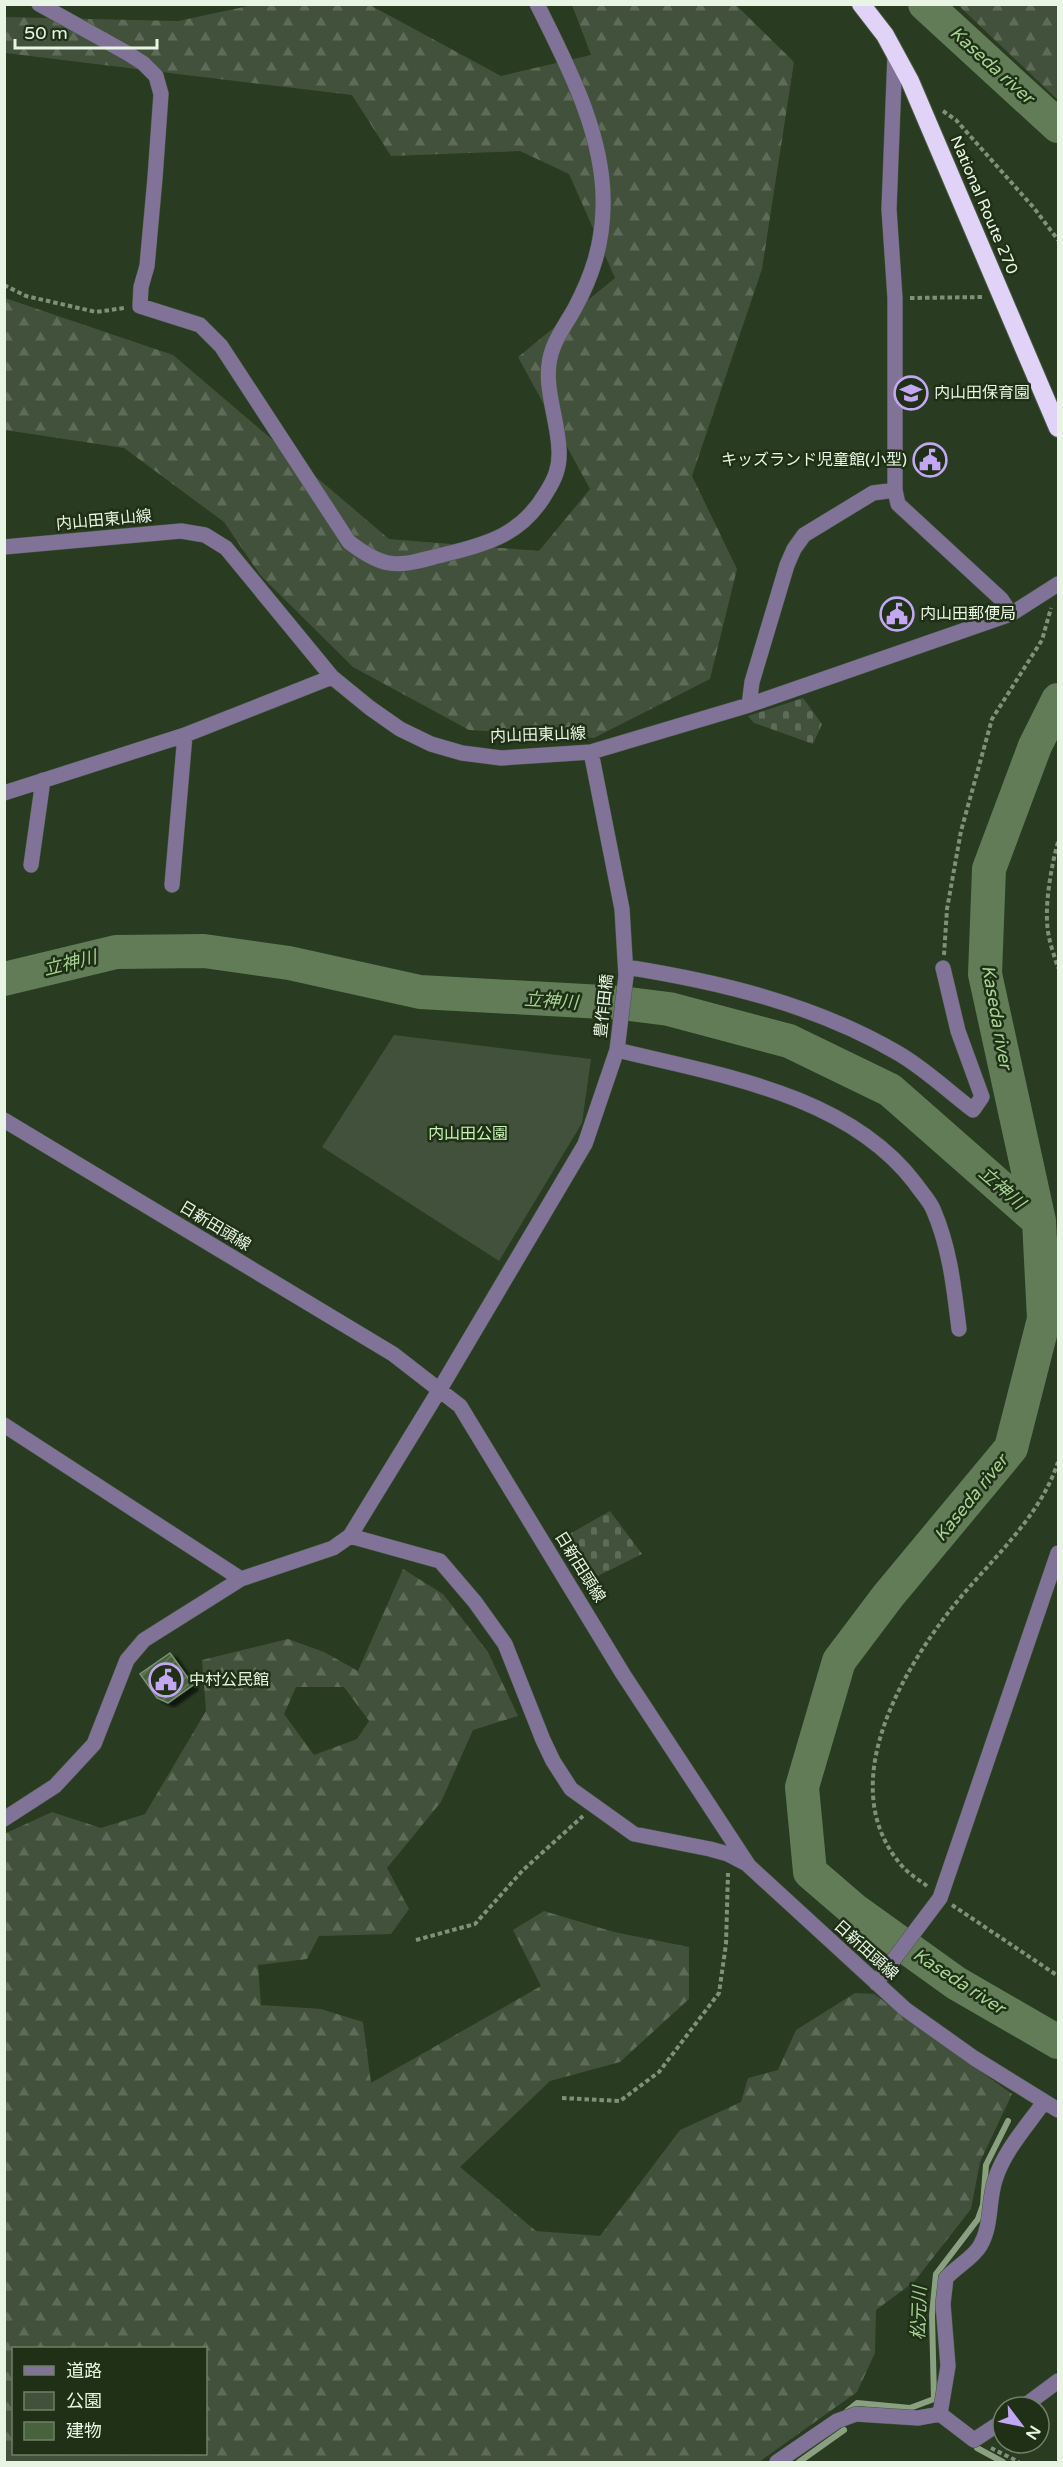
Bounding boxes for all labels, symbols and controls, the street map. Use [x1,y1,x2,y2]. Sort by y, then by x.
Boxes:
scale bar [15,12,158,50]
text: 50 m [24,22,68,44]
water label: Kaseda river [946,22,1040,110]
street label: National Route 270 [946,133,1022,277]
school or university icon: 内山田保育園 [893,375,929,411]
place label: 内山田保育園 [934,383,1030,403]
public building icon: キッズランド児童館(小型) [912,442,948,478]
place label: キッズランド児童館(小型) [721,450,907,470]
street label: 内山田東山線 [55,506,153,534]
public building icon: 内山田郵便局 [879,596,915,632]
place label: 内山田郵便局 [920,604,1016,624]
street label: 内山田東山線 [490,723,586,747]
water label: 立神川 [41,945,101,980]
water label: Kaseda river [977,963,1017,1073]
street label: 豊作田橋 [591,973,617,1039]
water label: 立神川 [523,988,581,1014]
park label: 内山田公園 [428,1124,508,1144]
water label: 立神川 [974,1162,1031,1215]
street label: 日新田頭線 [176,1197,254,1255]
water label: Kaseda river [929,1449,1014,1546]
street label: 日新田頭線 [550,1528,610,1606]
public building icon: 中村公民館 [148,1662,184,1698]
place label: 中村公民館 [189,1670,269,1690]
street label: 日新田頭線 [830,1916,902,1984]
water label: Kaseda river [909,1943,1011,2020]
water label: 松元川 [907,2284,931,2340]
legend [12,2347,207,2455]
text: 道路 [66,2360,102,2382]
text: 公園 [66,2390,102,2412]
north arrow [991,2395,1051,2455]
text: 建物 [66,2420,102,2442]
text: N [1021,2422,1045,2443]

